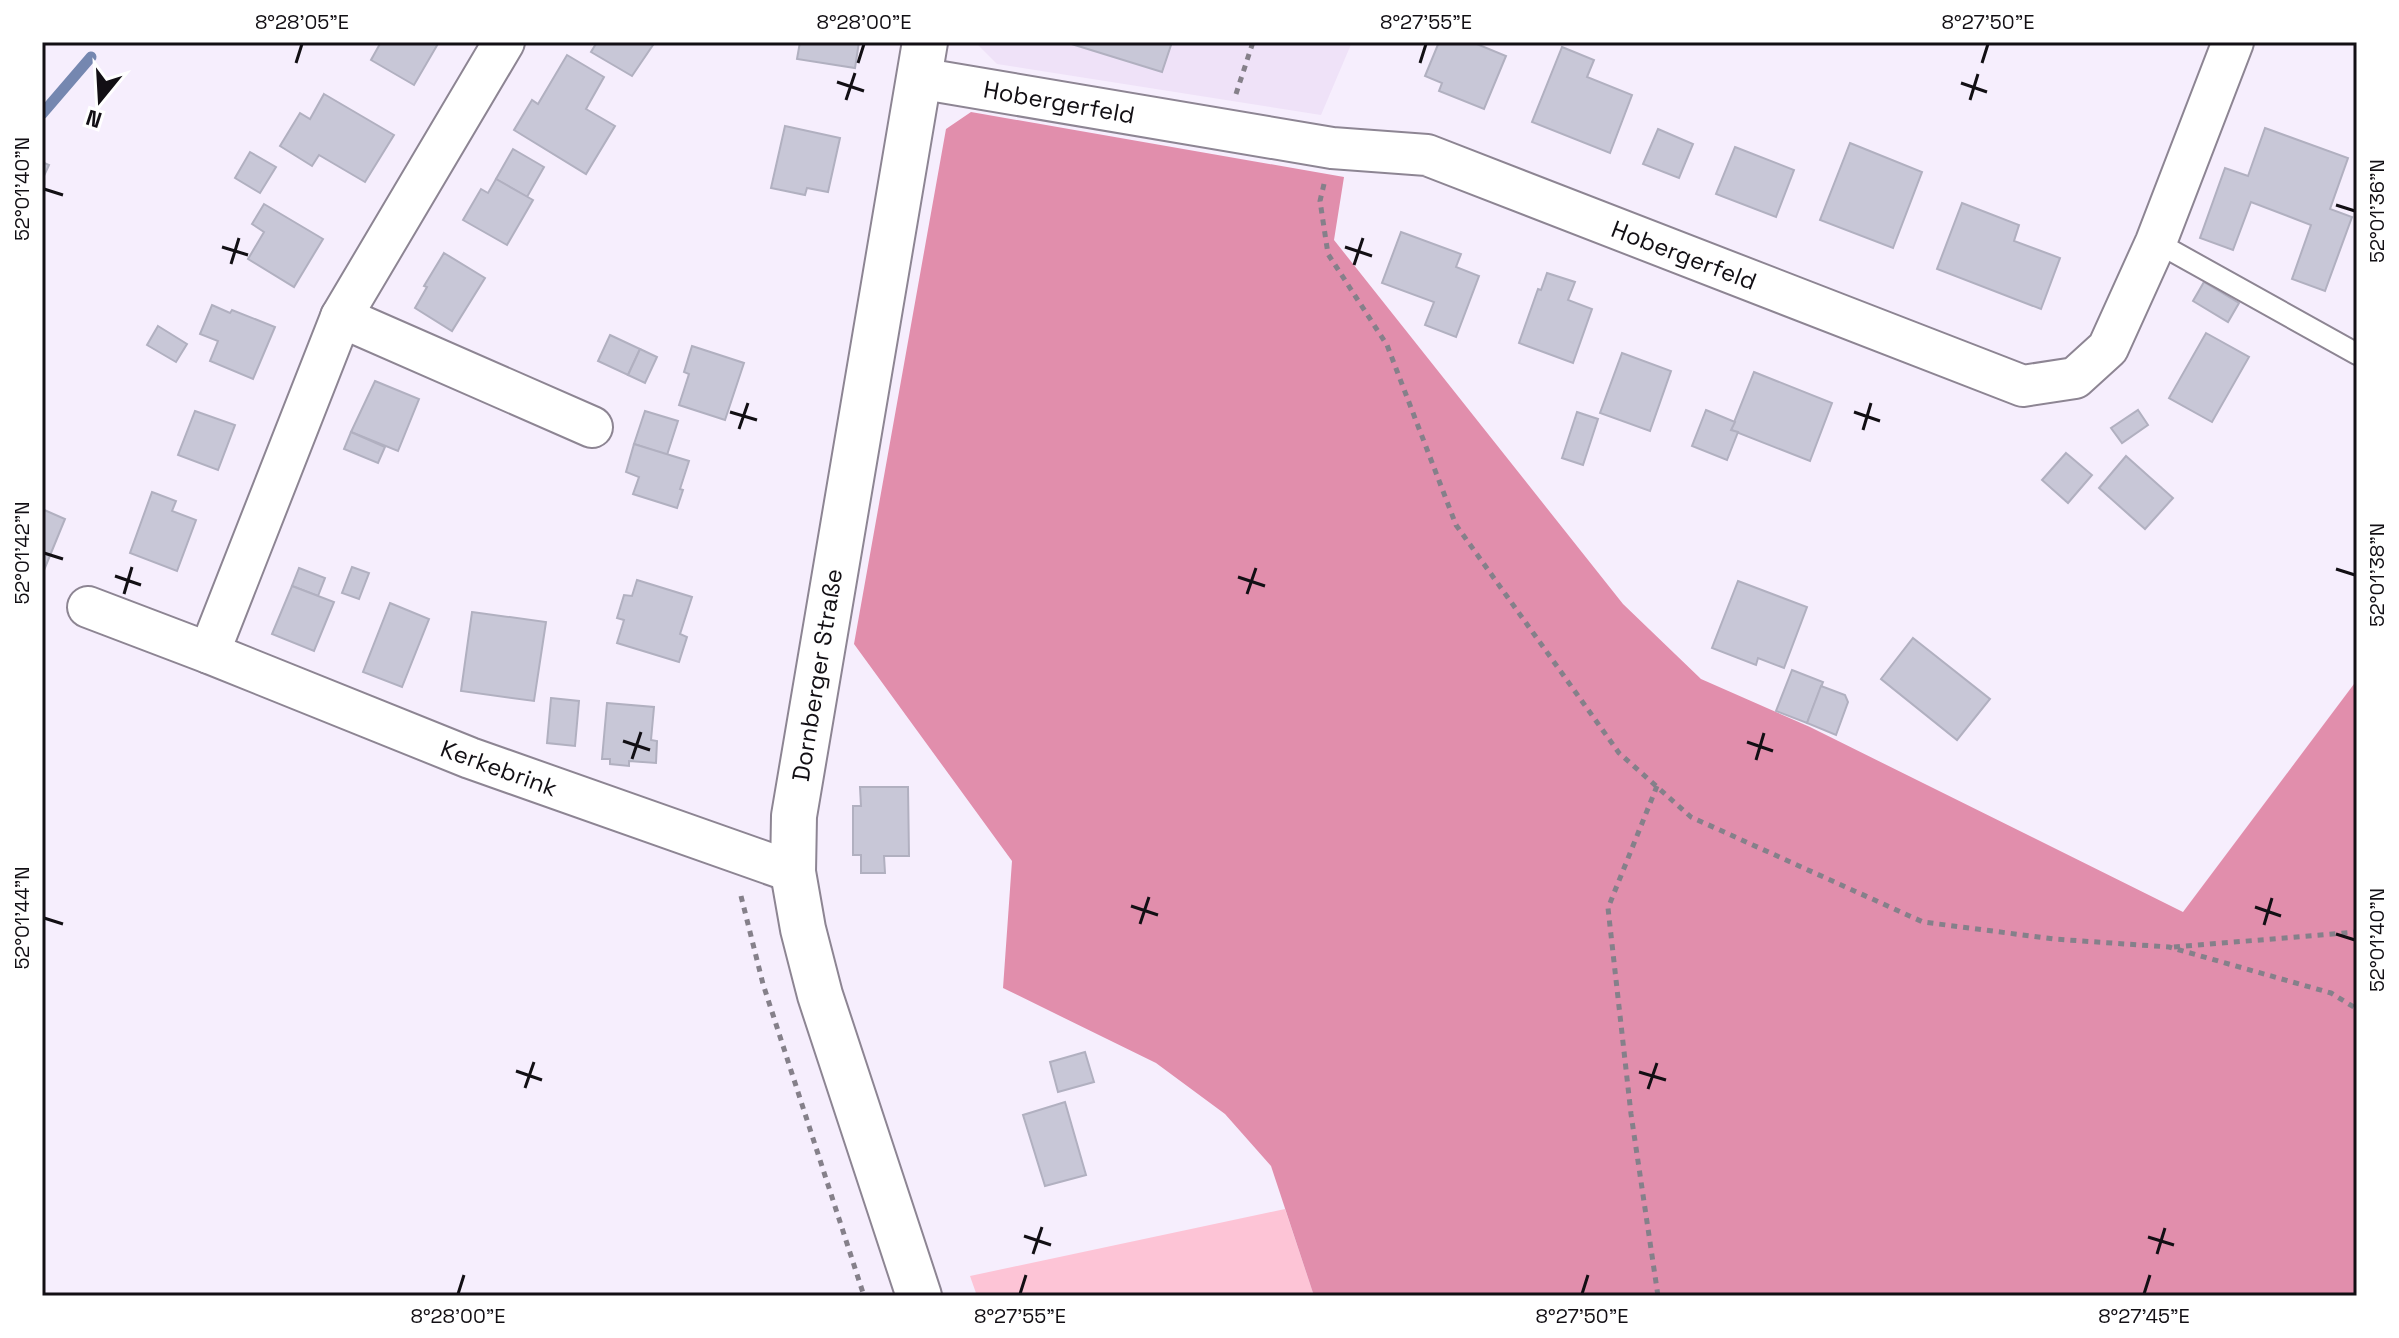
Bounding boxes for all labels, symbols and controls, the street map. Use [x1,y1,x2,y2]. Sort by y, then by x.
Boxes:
text: 8°28'05"E [255,9,349,35]
text: 8°28'00"E [816,9,912,35]
text: 8°27'55"E [1380,9,1472,35]
text: 8°27'50"E [1942,9,2034,35]
north arrow [60,60,140,140]
street label: Hobergerfeld [981,73,1137,131]
text: N [82,103,105,135]
text: 52°01'40"N [9,137,35,241]
text: 52°01'36"N [2364,159,2390,263]
street label: Hobergerfeld [1607,213,1761,297]
text: 52°01'42"N [9,501,35,605]
text: 52°01'38"N [2364,523,2390,627]
street label: Dornberger Straße [785,566,849,784]
street label: Kerkebrink [436,733,562,803]
text: 52°01'44"N [9,867,35,969]
text: 52°01'40"N [2364,888,2390,992]
text: 8°28'00"E [410,1303,506,1329]
text: 8°27'55"E [974,1303,1066,1329]
text: 8°27'50"E [1536,1303,1628,1329]
text: 8°27'45"E [2098,1303,2190,1329]

